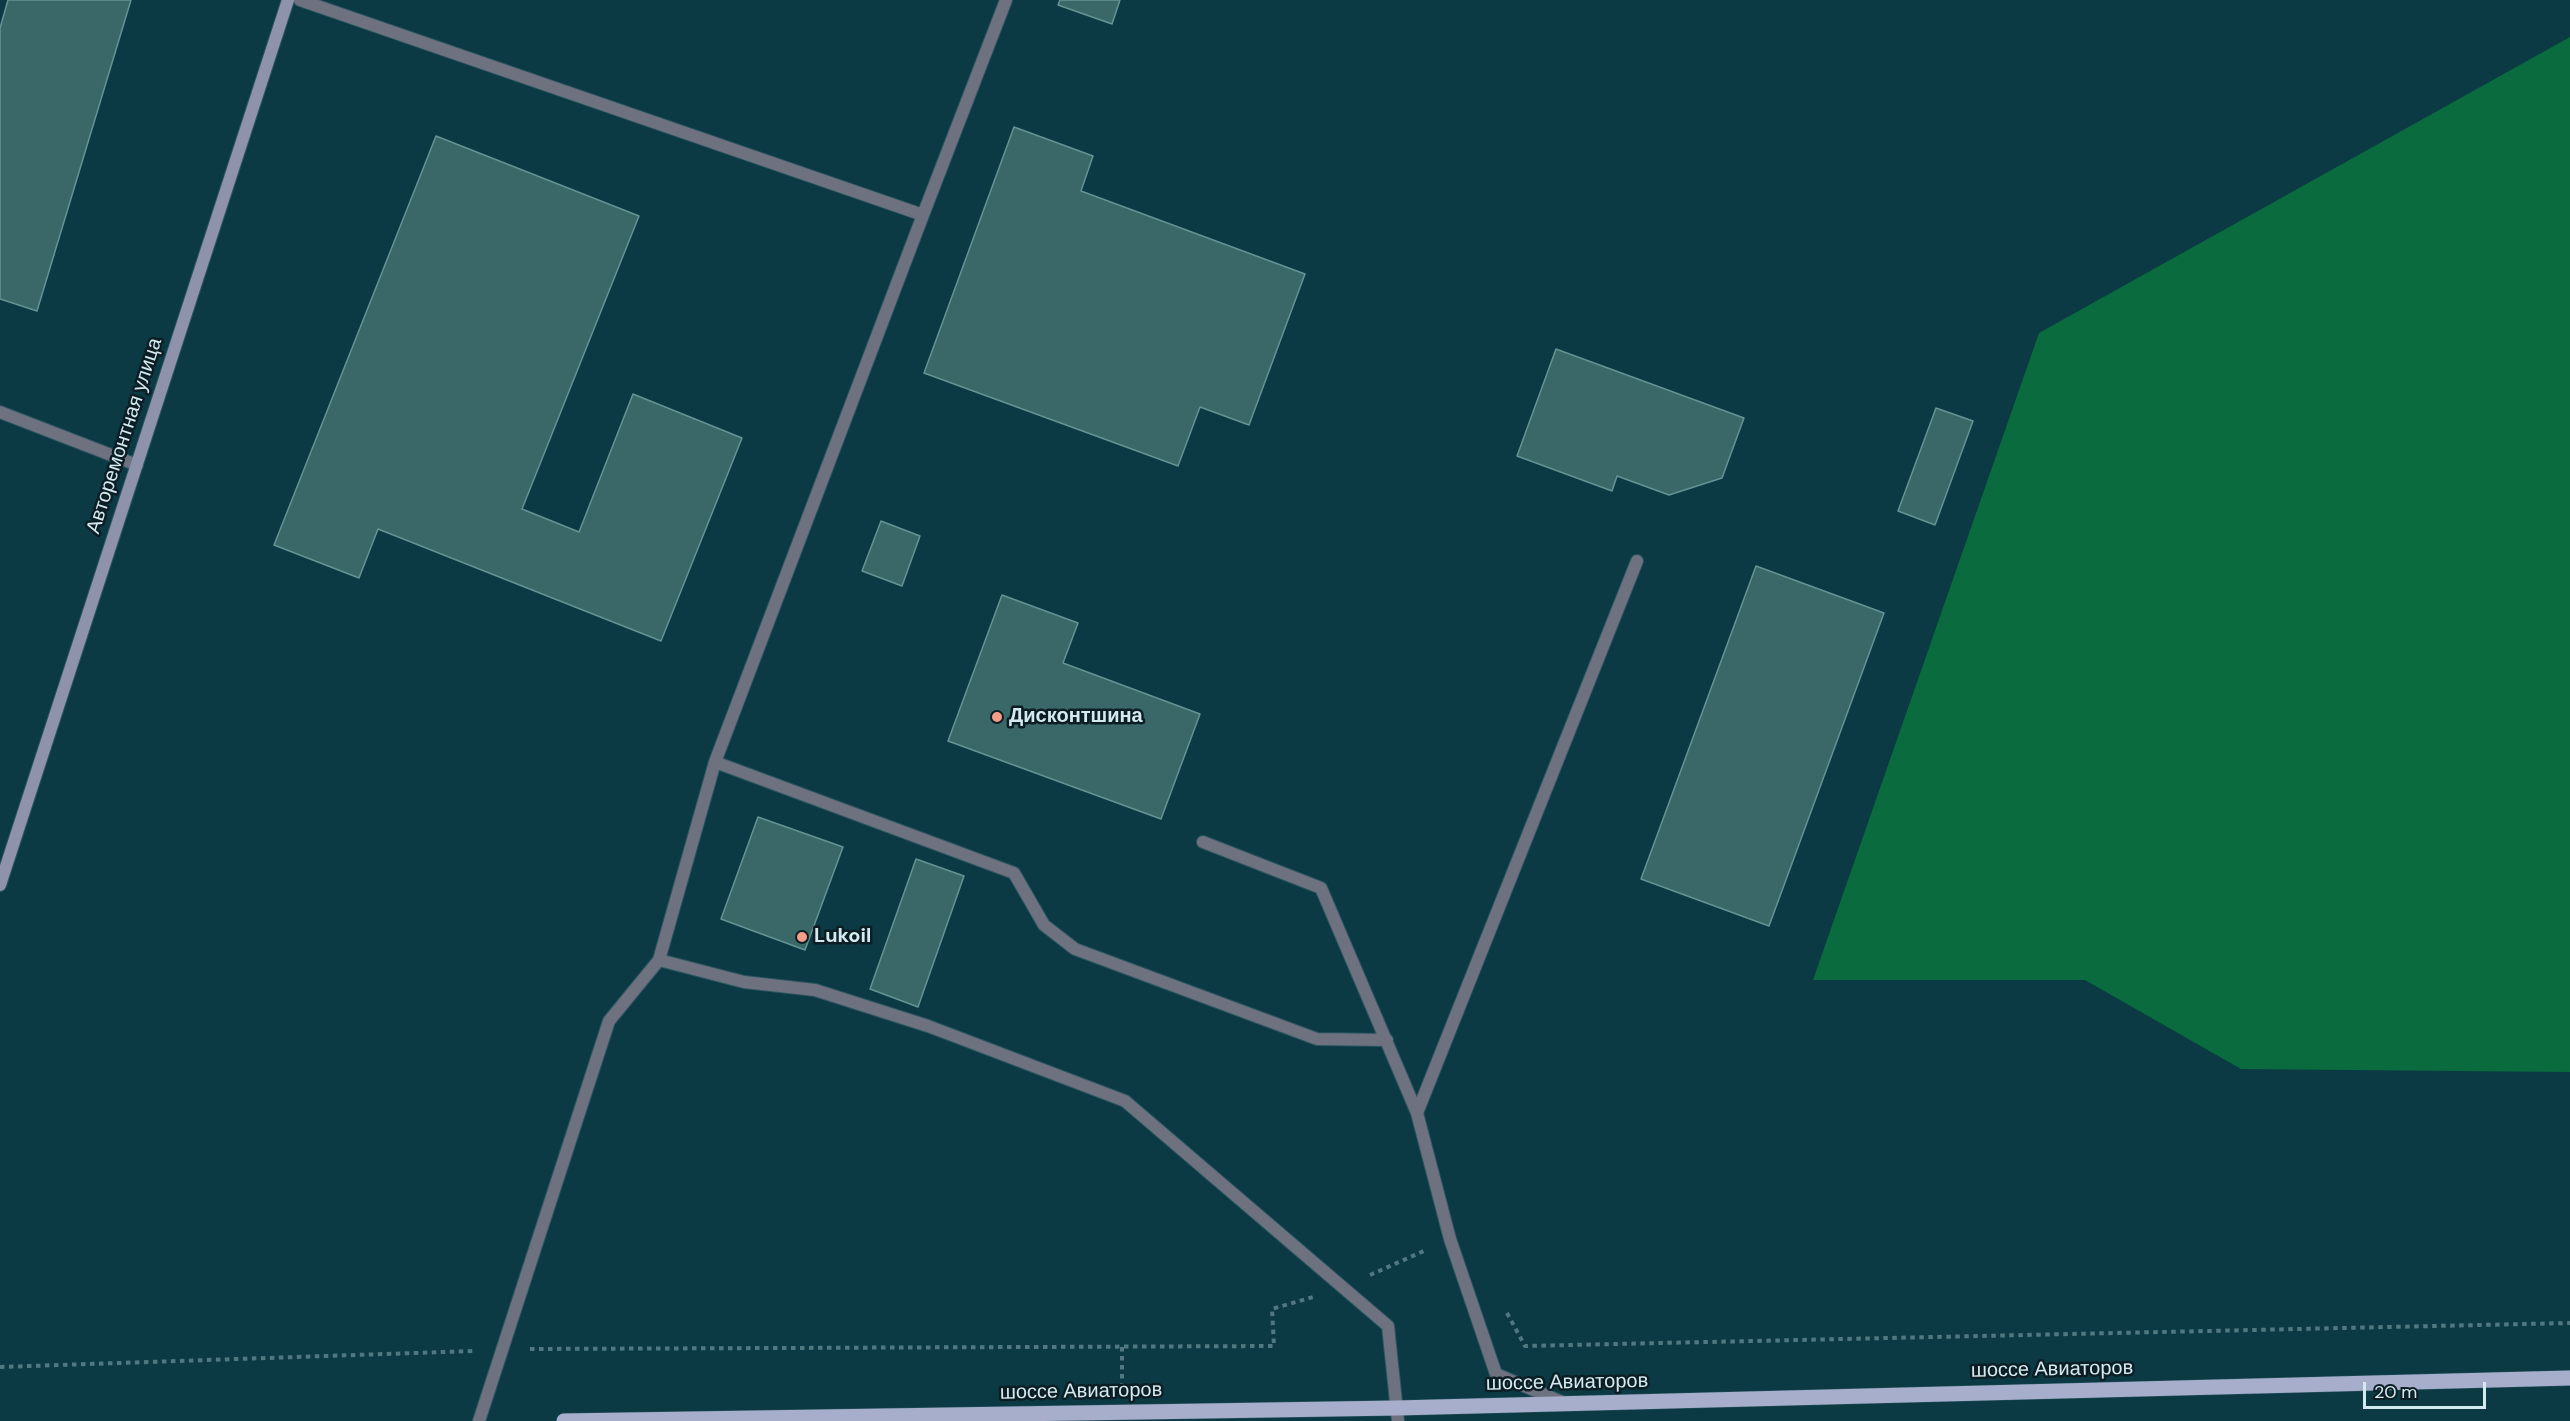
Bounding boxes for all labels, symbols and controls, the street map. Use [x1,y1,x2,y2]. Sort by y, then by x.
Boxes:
street label: Авторемонтная улица [82,335,168,537]
place label: Дисконтшина [1009,705,1143,729]
marker: Дисконтшина [990,710,1004,724]
place label: Lukoil [814,925,871,949]
marker: Lukoil [795,930,809,944]
street label: шоссе Авиаторов [1971,1357,2133,1383]
street label: шоссе Авиаторов [1486,1370,1648,1396]
scale bar [2366,1370,2489,1408]
street label: шоссе Авиаторов [1000,1379,1162,1405]
text: 20 m [2374,1380,2417,1404]

